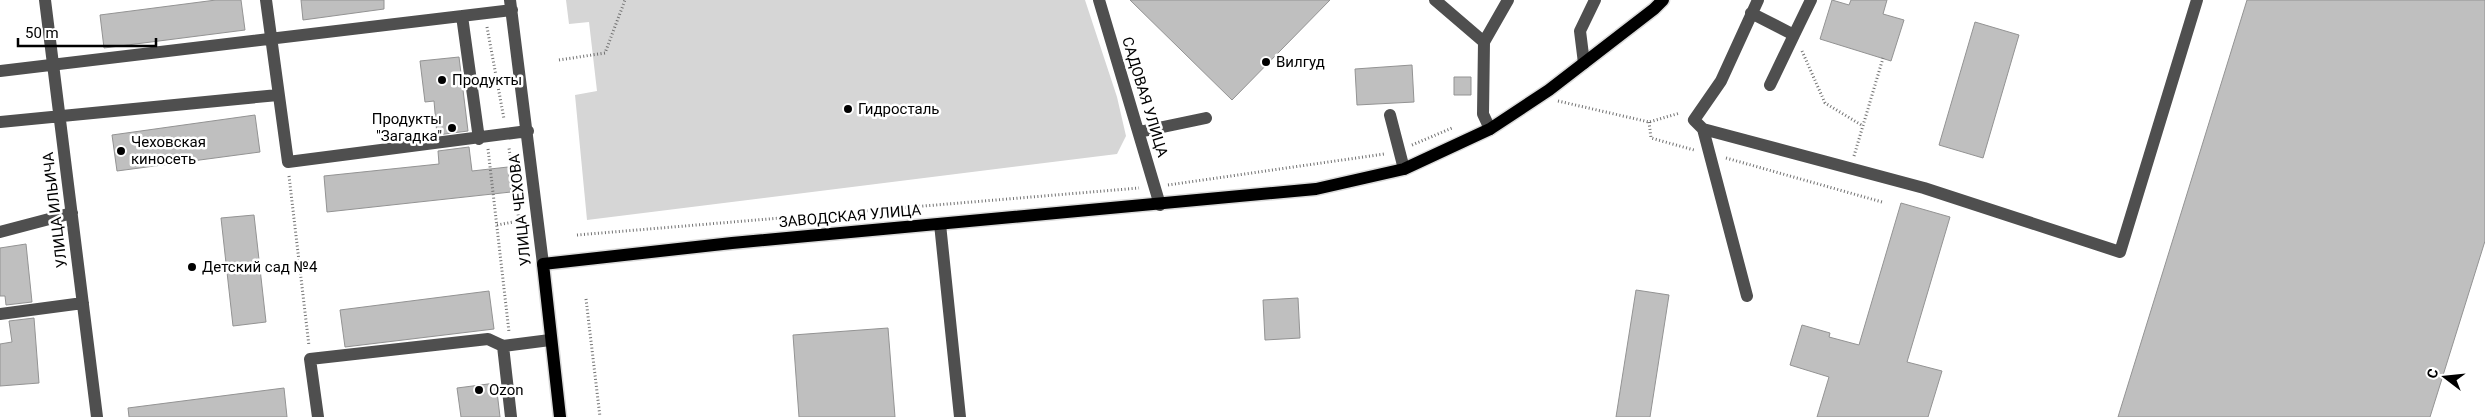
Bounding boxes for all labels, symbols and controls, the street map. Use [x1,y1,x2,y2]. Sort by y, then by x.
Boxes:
scale bar [18,15,155,47]
text: 50 m [25,24,59,42]
street label: САДОВАЯ УЛИЦА [1118,35,1172,159]
place label: Вилгуд [1276,53,1325,71]
marker: Вилгуд [1260,56,1272,68]
place label: Продукты [452,71,522,89]
marker: Продукты [436,74,448,86]
place label: Гидросталь [858,100,939,118]
marker: Гидросталь [842,103,854,115]
place label: Продукты "Загадка" [372,110,442,145]
marker: Продукты "Загадка" [446,122,458,134]
place label: Чеховская киносеть [131,133,206,168]
marker: Чеховская киносеть [115,145,127,157]
street label: УЛИЦА ИЛЬИЧА [39,151,71,269]
street label: УЛИЦА ЧЕХОВА [505,153,535,267]
street label: ЗАВОДСКАЯ УЛИЦА [778,201,922,231]
place label: Детский сад №4 [202,258,318,276]
marker: Детский сад №4 [186,261,198,273]
north arrow [2420,352,2470,402]
text: С [2424,367,2441,380]
place label: Ozon [489,381,523,399]
marker: Ozon [473,384,485,396]

